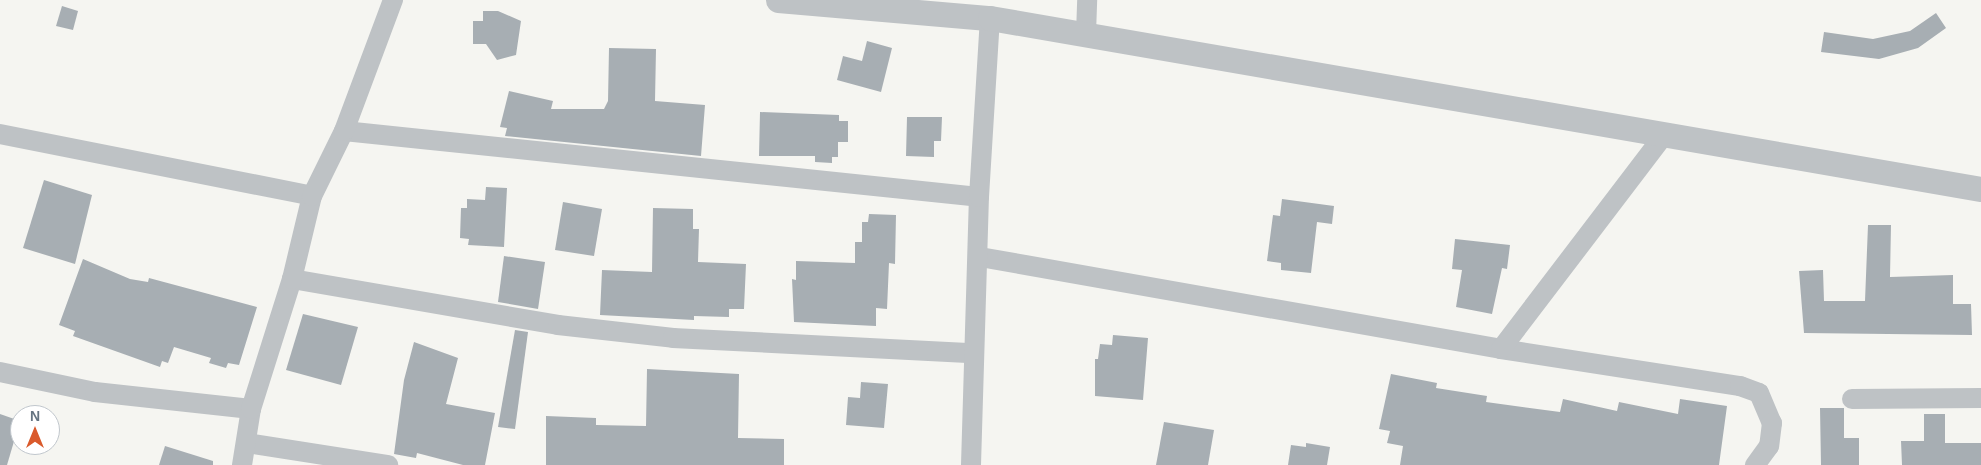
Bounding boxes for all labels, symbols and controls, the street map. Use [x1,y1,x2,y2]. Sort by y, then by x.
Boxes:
north arrow [10,405,60,455]
text: N [30,408,40,424]

